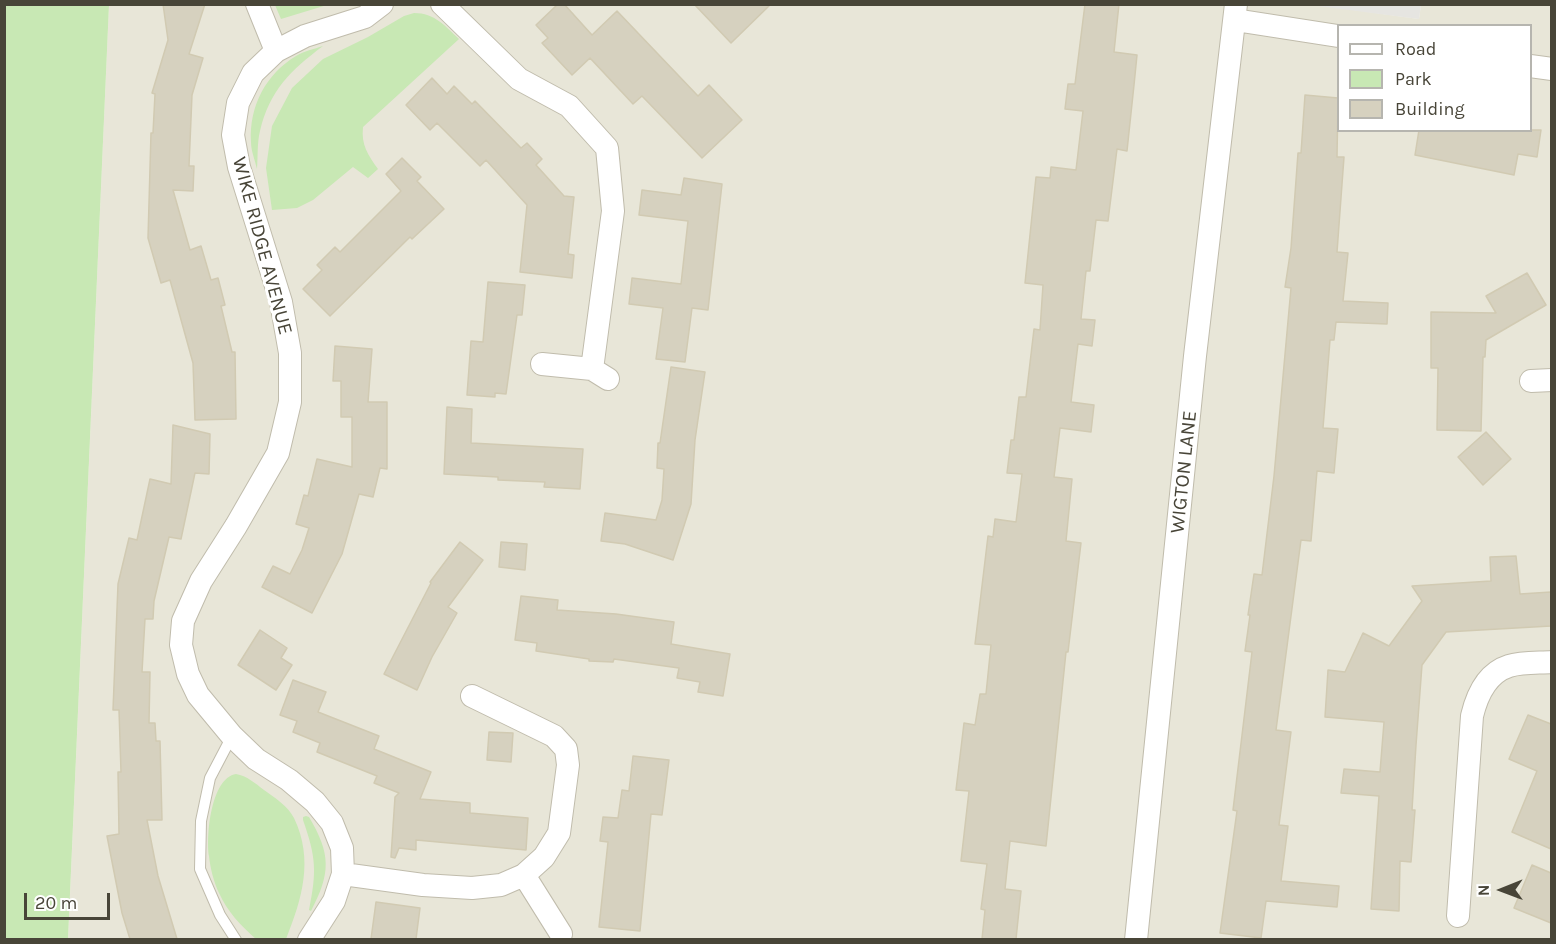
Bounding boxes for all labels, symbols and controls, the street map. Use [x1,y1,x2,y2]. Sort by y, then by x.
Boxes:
legend [1337,24,1532,132]
text: Road [1395,38,1436,60]
text: Park [1395,68,1432,90]
text: Building [1395,98,1465,120]
street label: WIKE RIDGE AVENUE [227,155,297,337]
street label: WIGTON LANE [1166,409,1202,535]
north arrow [1472,860,1532,920]
scale bar [27,881,112,919]
text: N [1474,884,1493,896]
text: 20 m [35,892,77,914]

